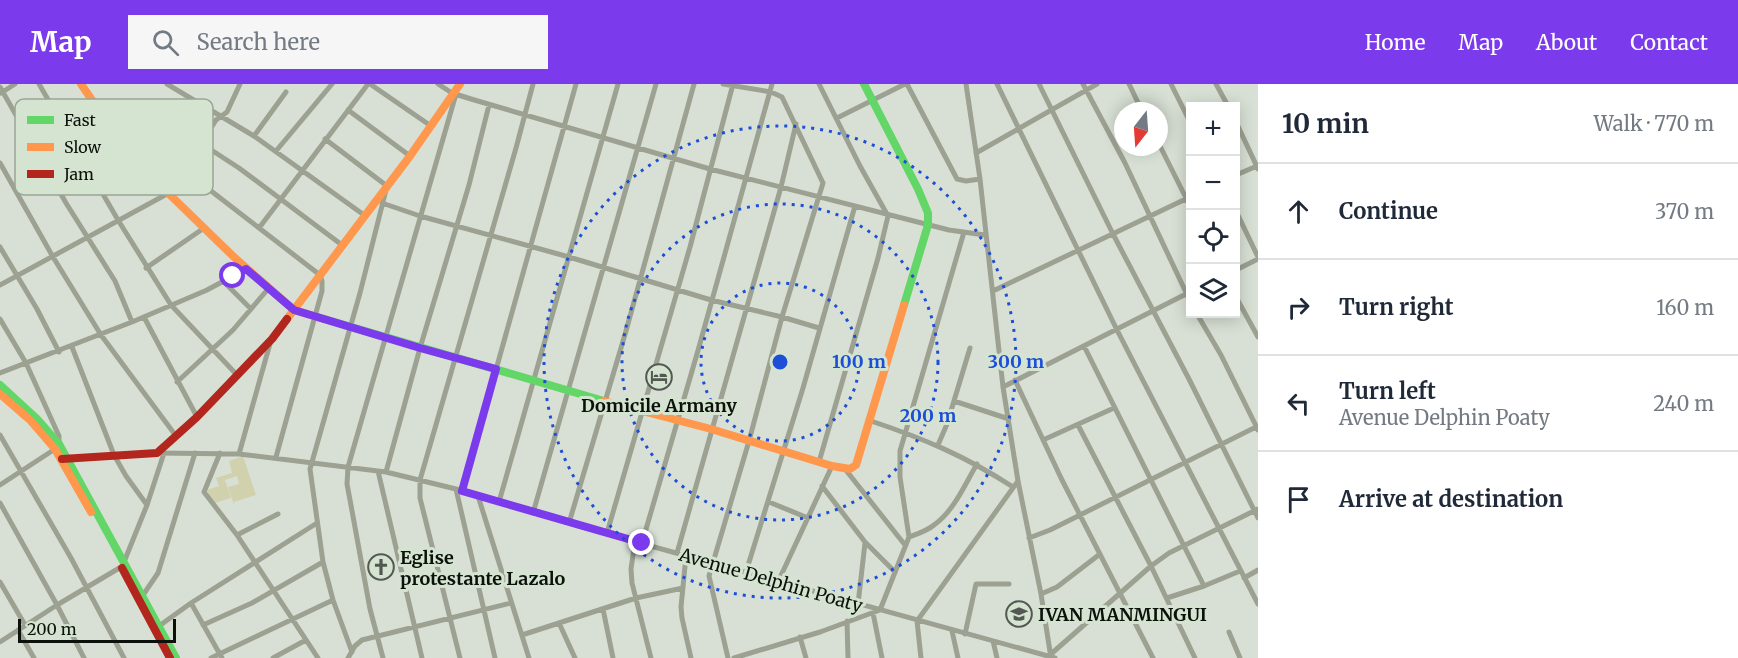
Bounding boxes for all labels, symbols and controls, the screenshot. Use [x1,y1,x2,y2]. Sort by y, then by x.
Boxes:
search box [128,15,548,69]
text: Map [30,24,92,60]
icon: search [149,26,182,59]
text: Search here [197,28,320,56]
text: Home [1365,29,1425,56]
text: Map [1458,29,1503,56]
text: About [1536,29,1597,56]
text: Contact [1630,29,1708,56]
legend [15,99,213,195]
north arrow [1114,102,1168,156]
map controls [1186,102,1240,318]
button: + [1186,102,1240,156]
text: 10 min [1282,107,1369,140]
text: Fast [64,110,97,130]
text: Walk · 770 m [1594,111,1714,136]
text: Slow [64,137,102,157]
button: − [1186,156,1240,210]
text: Jam [63,164,94,184]
icon: ahead [1282,195,1315,228]
text: Continue [1339,197,1438,225]
text: 370 m [1655,199,1714,224]
button: locate [1186,210,1240,264]
route start [219,262,245,288]
button: layers [1186,264,1240,318]
icon: right [1282,291,1315,324]
text: Turn right [1339,293,1453,321]
text: 160 m [1656,295,1714,320]
text: 100 m [832,350,886,373]
text: 300 m [988,350,1044,373]
centre of rings [770,352,790,372]
hotel icon: Domicile Armany [644,362,674,392]
text: Turn left [1339,377,1436,405]
icon: left [1282,387,1315,420]
text: 240 m [1653,391,1714,416]
place label: Domicile Armany [581,394,737,417]
text: 200 m [900,404,956,427]
text: Avenue Delphin Poaty [1339,405,1550,430]
icon: arrive [1282,483,1315,516]
text: Arrive at destination [1339,485,1563,513]
route end [628,529,654,555]
street label: Avenue Delphin Poaty [676,543,866,617]
place label: Eglise protestante Lazalo [400,546,566,590]
church icon: Eglise protestante Lazalo [366,552,396,582]
school or university icon: IVAN MANMINGUI [1004,599,1034,629]
place label: IVAN MANMINGUI [1038,603,1207,626]
scale bar [18,616,176,644]
text: 200 m [27,619,77,639]

